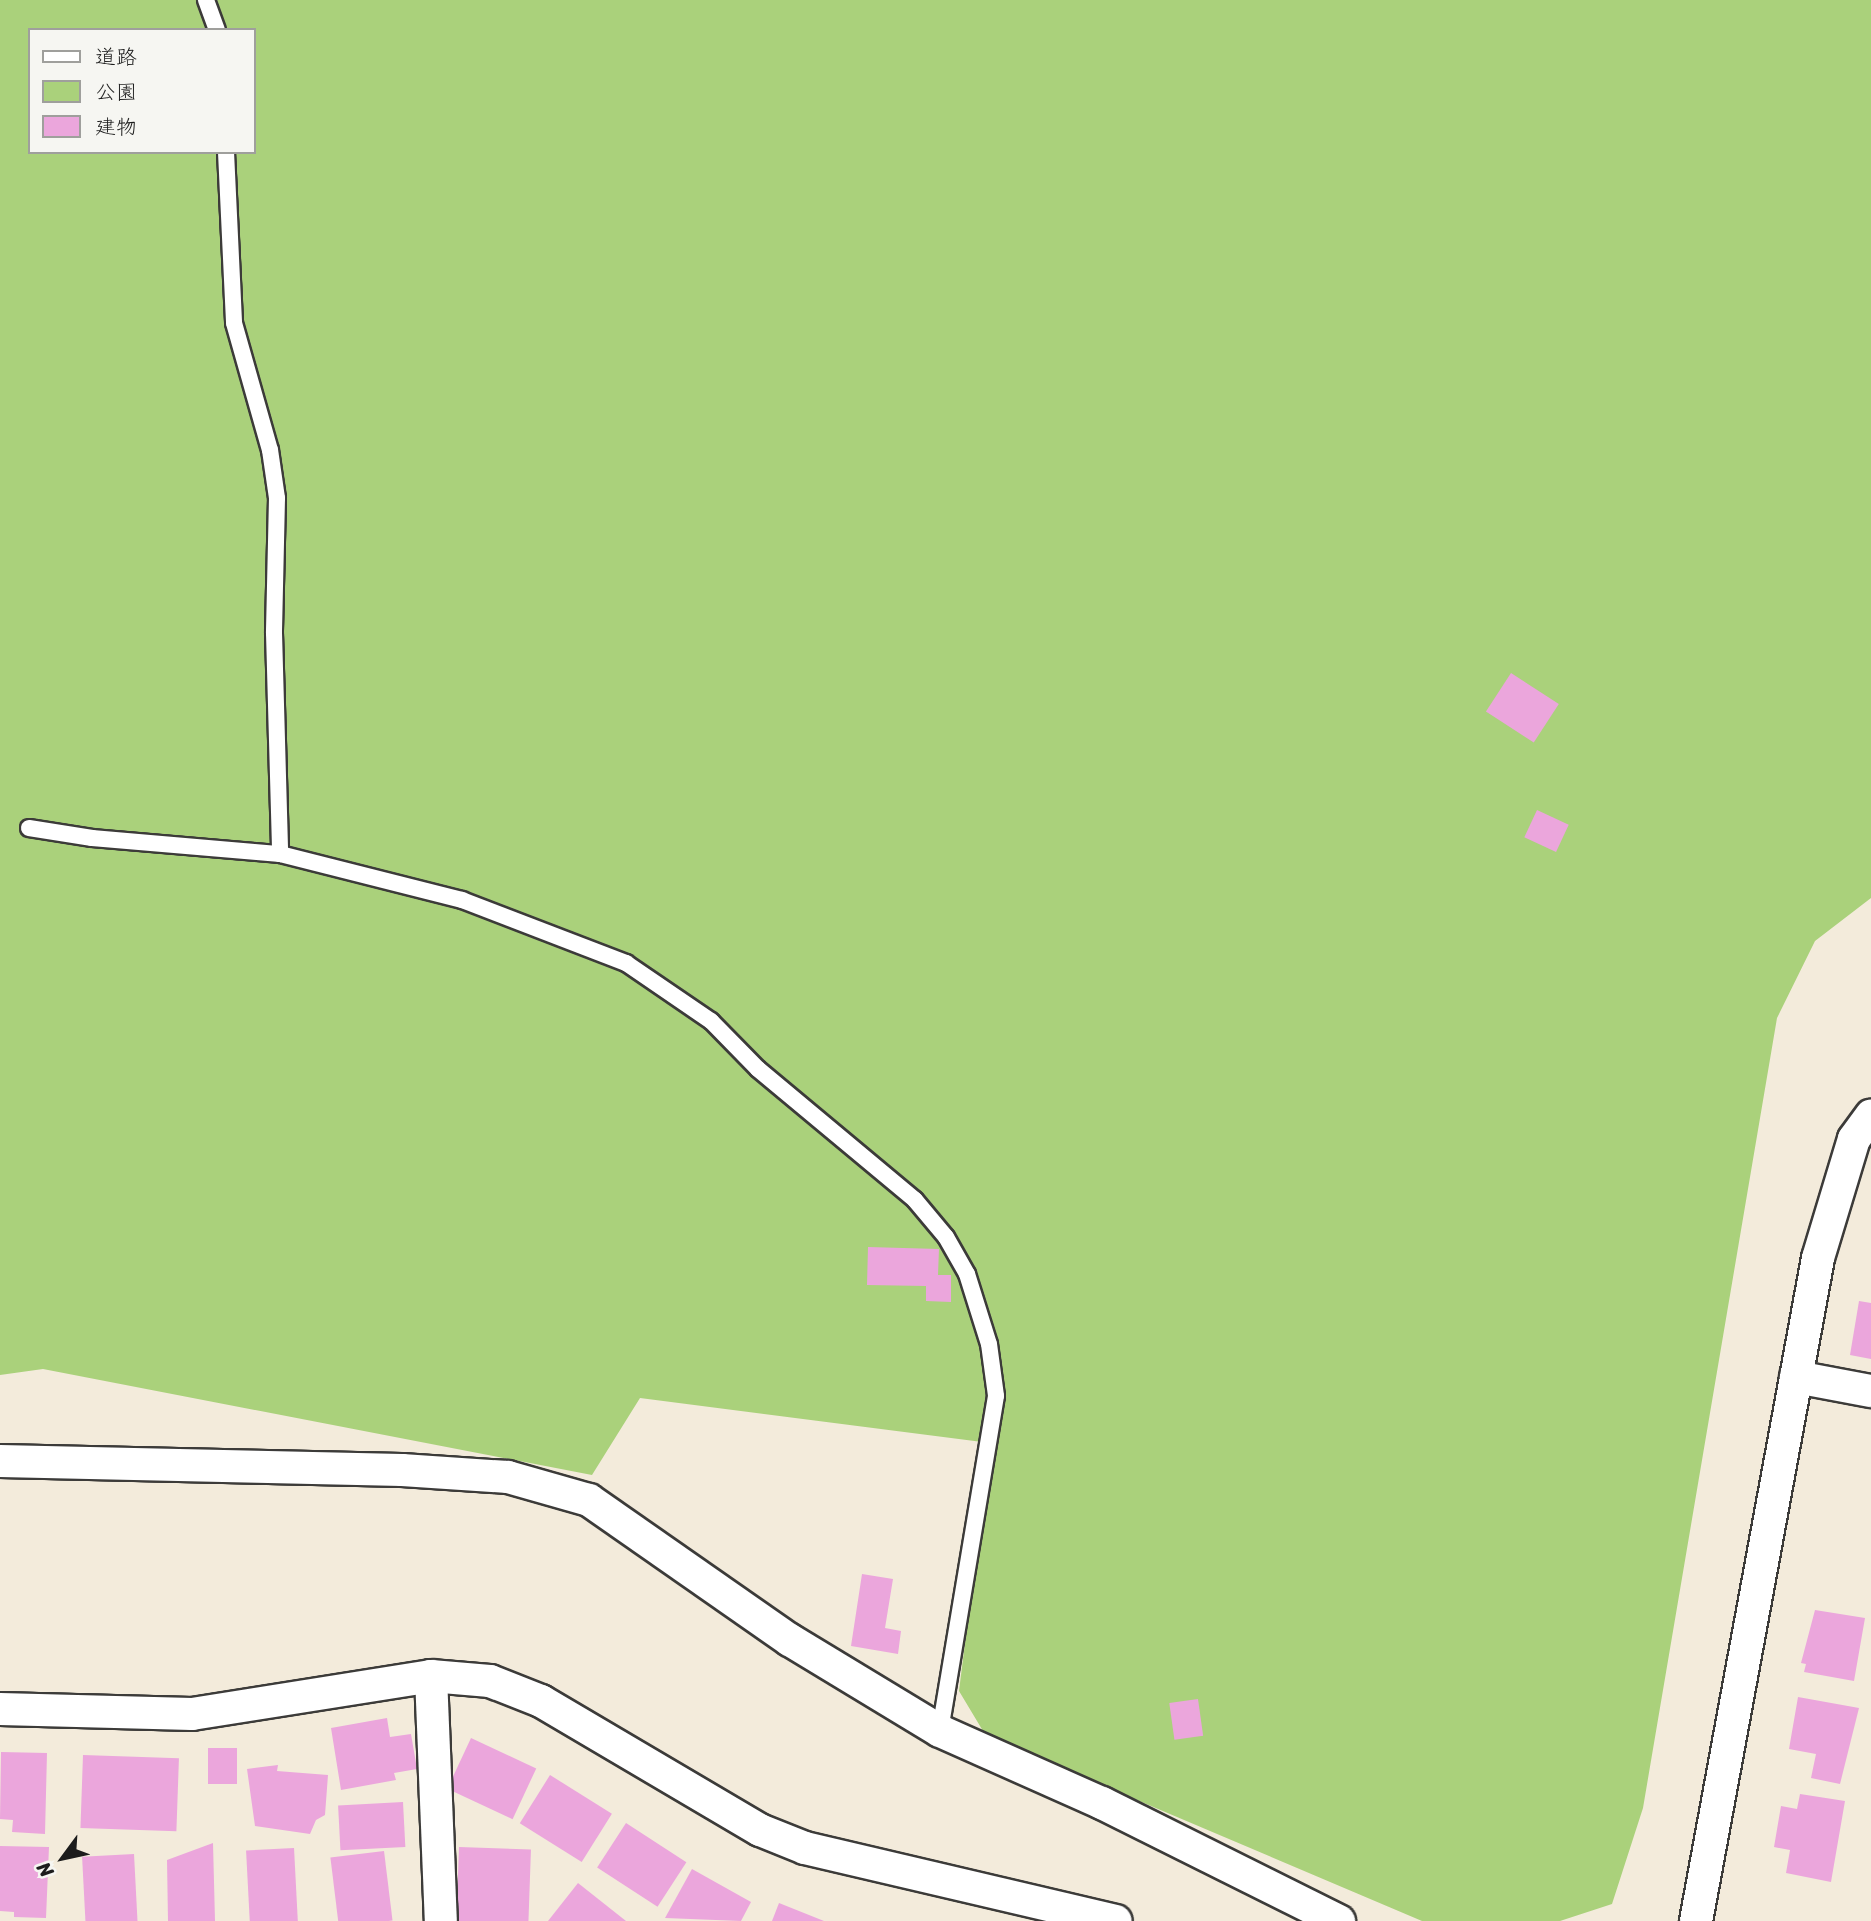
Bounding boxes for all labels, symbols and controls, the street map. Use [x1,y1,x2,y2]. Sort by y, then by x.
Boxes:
legend [28,28,256,154]
text: 道路 [95,38,137,76]
text: 公園 [95,73,137,111]
text: 建物 [95,108,137,146]
north arrow [28,1823,98,1893]
text: N [28,1855,62,1884]

